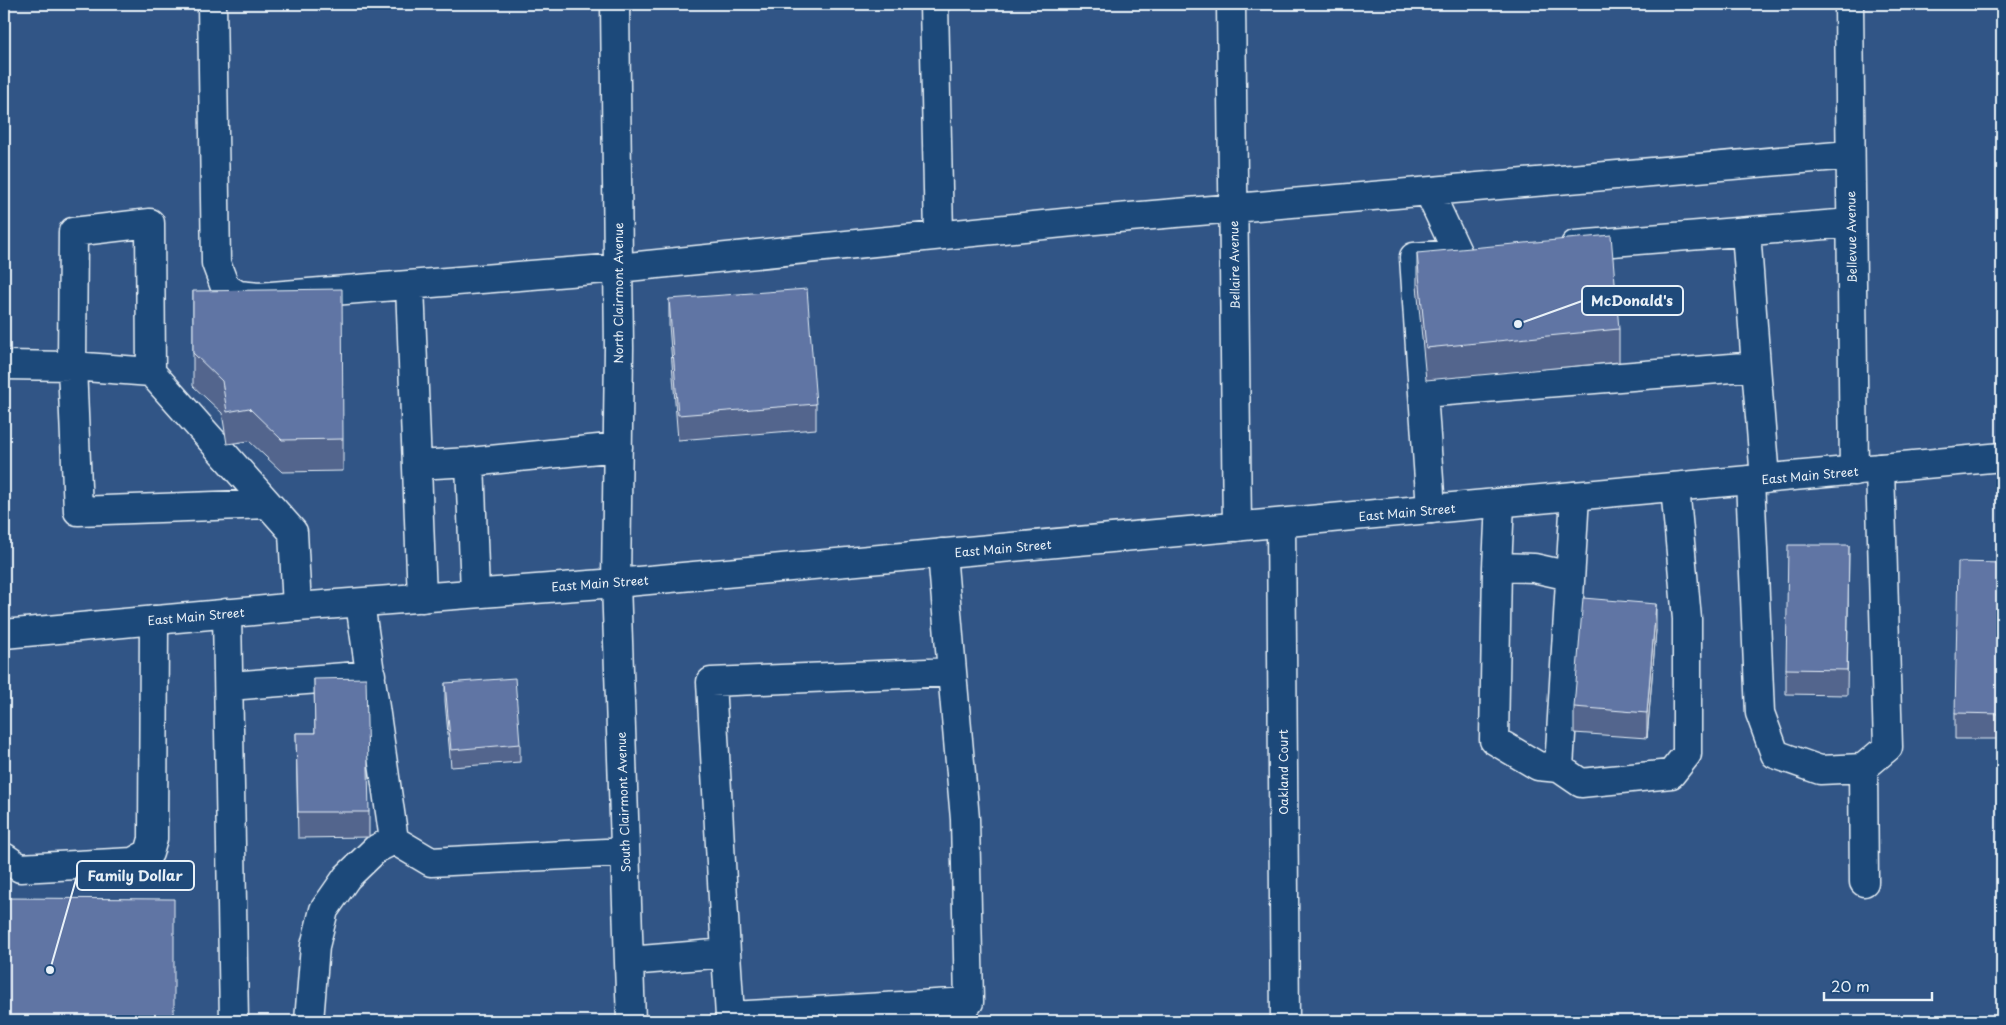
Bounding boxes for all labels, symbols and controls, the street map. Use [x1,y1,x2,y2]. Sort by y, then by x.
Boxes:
street label: Bellevue Avenue [1841,191,1861,283]
street label: Bellaire Avenue [1224,220,1244,310]
street label: North Clairmont Avenue [609,222,627,364]
callout: McDonald's [1582,286,1683,315]
text: McDonald's [1591,290,1673,311]
street label: East Main Street [1761,462,1859,488]
street label: East Main Street [1358,499,1456,525]
street label: East Main Street [954,535,1052,561]
street label: East Main Street [551,571,649,595]
street label: East Main Street [147,603,245,629]
street label: Oakland Court [1274,729,1292,815]
street label: South Clairmont Avenue [612,731,634,872]
callout: Family Dollar [77,861,194,890]
text: Family Dollar [87,865,183,886]
scale bar [1824,970,1931,1002]
text: 20 m [1831,974,1870,997]

